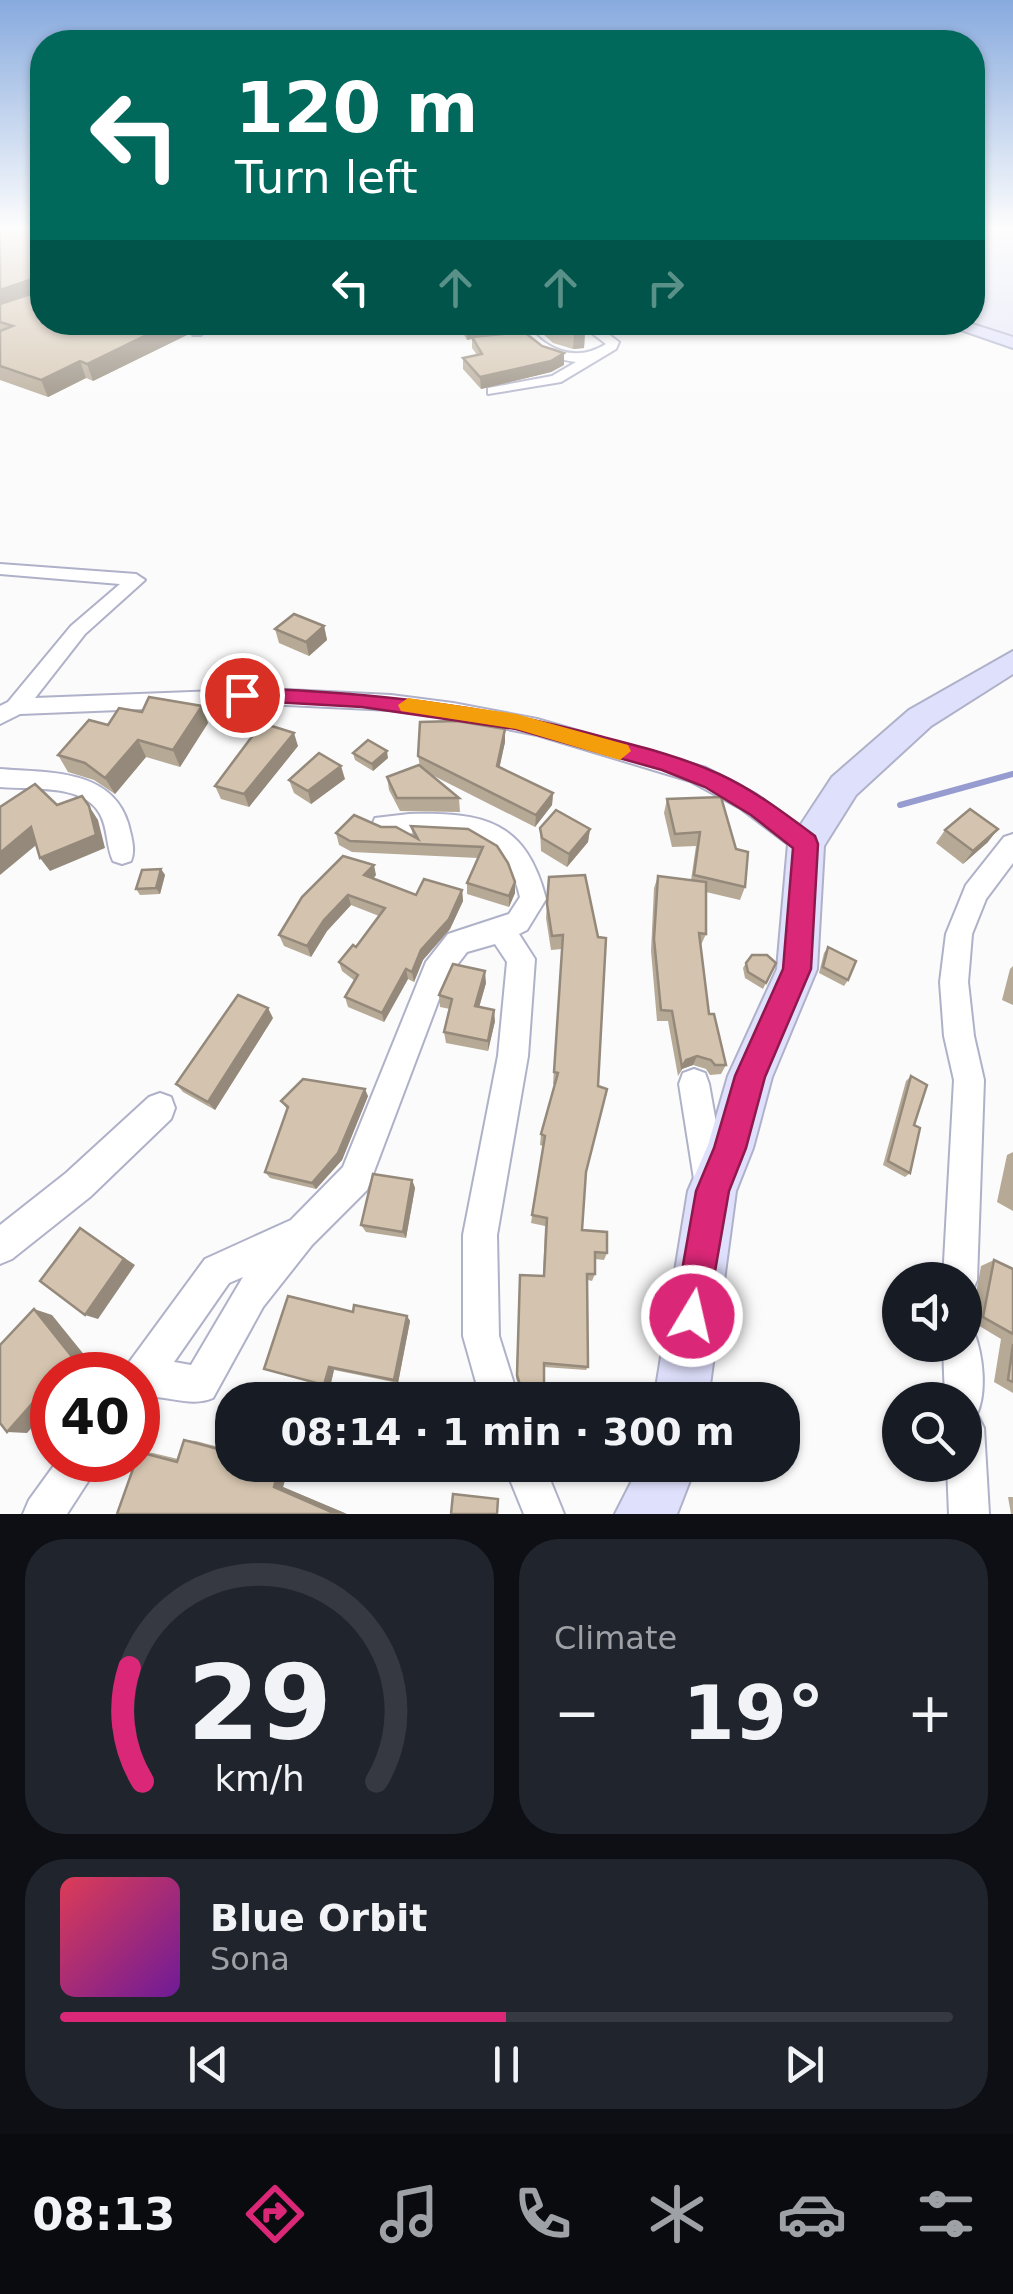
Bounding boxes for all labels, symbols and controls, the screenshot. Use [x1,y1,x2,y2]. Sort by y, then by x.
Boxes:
text: 120 m [235,67,478,149]
icon: left [70,70,200,200]
text: Turn left [235,151,418,204]
icon: left [323,260,378,315]
icon: ahead [428,260,483,315]
icon: ahead [533,260,588,315]
icon: right [638,260,693,315]
pin [200,653,285,738]
icon: arrive [215,668,270,723]
map controls [882,1262,982,1482]
button: sound [882,1262,982,1362]
position arrow [640,1264,744,1368]
speed limit sign: 40 [30,1352,160,1482]
button: search [882,1382,982,1482]
text: 08:14 · 1 min · 300 m [280,1410,735,1454]
text: Climate [554,1619,677,1657]
text: 29 [187,1642,332,1764]
text: 19° [683,1669,824,1757]
text: − [554,1681,600,1745]
text: + [907,1681,953,1745]
text: km/h [214,1758,305,1799]
text: Blue Orbit [210,1896,427,1940]
text: Sona [210,1940,290,1978]
icon: previous [181,2037,236,2092]
icon: pause [479,2037,534,2092]
icon: next [777,2037,832,2092]
icon: directions [240,2179,310,2249]
icon: music [374,2179,444,2249]
icon: phone [508,2179,578,2249]
icon: climate [642,2179,712,2249]
icon: car [777,2179,847,2249]
icon: filters [911,2179,981,2249]
text: 08:13 [32,2188,175,2241]

